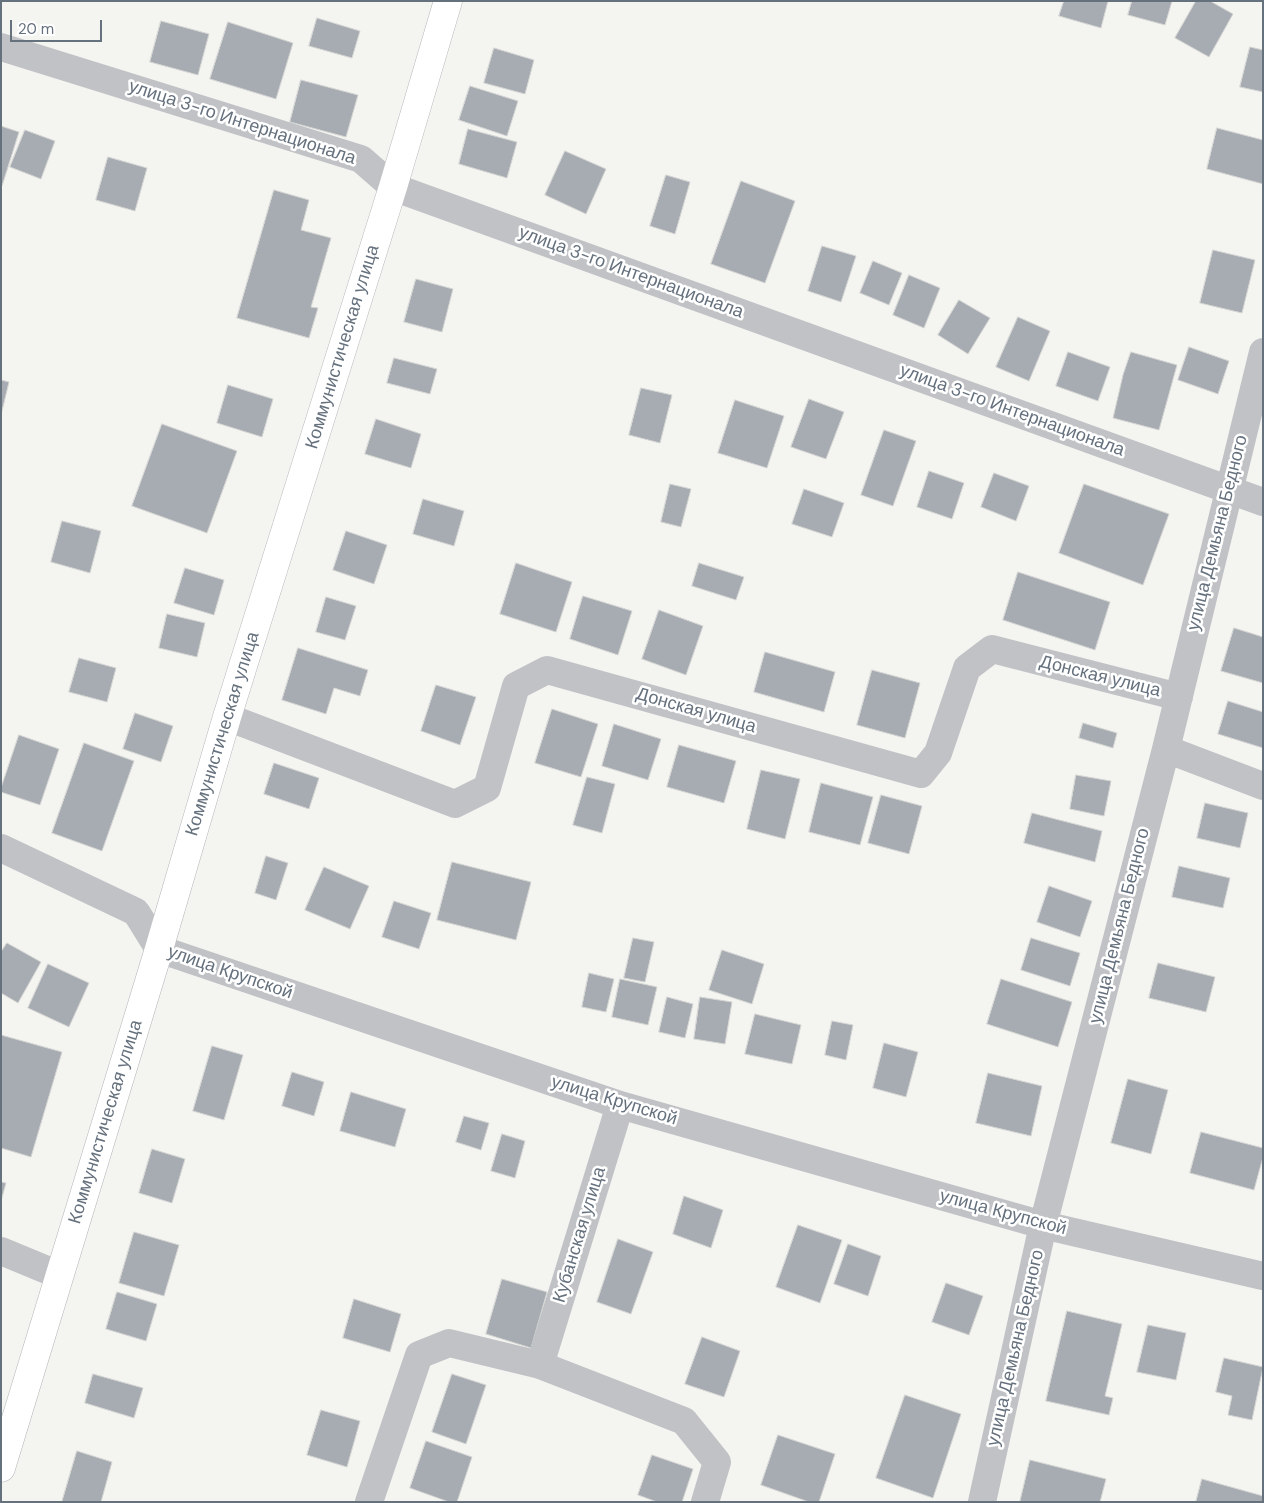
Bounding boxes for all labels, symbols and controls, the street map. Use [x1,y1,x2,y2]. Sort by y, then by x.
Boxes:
scale bar [12,10,105,42]
text: 20 m [18,19,54,39]
street label: улица 3-го Интернационала [126,76,358,170]
street label: улица 3-го Интернационала [516,222,746,324]
street label: Коммунистическая улица [302,242,384,452]
street label: улица 3-го Интернационала [897,360,1127,462]
street label: улица Демьяна Бедного [1183,433,1253,633]
street label: Коммунистическая улица [182,629,264,839]
street label: Донская улица [1037,652,1163,702]
street label: Донская улица [634,684,758,738]
street label: улица Демьяна Бедного [1085,826,1155,1026]
street label: улица Крупской [165,942,295,1004]
street label: Коммунистическая улица [65,1017,147,1227]
street label: улица Крупской [548,1072,680,1130]
street label: Кубанская улица [549,1165,611,1305]
street label: улица Крупской [937,1186,1069,1240]
street label: улица Демьяна Бедного [983,1248,1049,1448]

